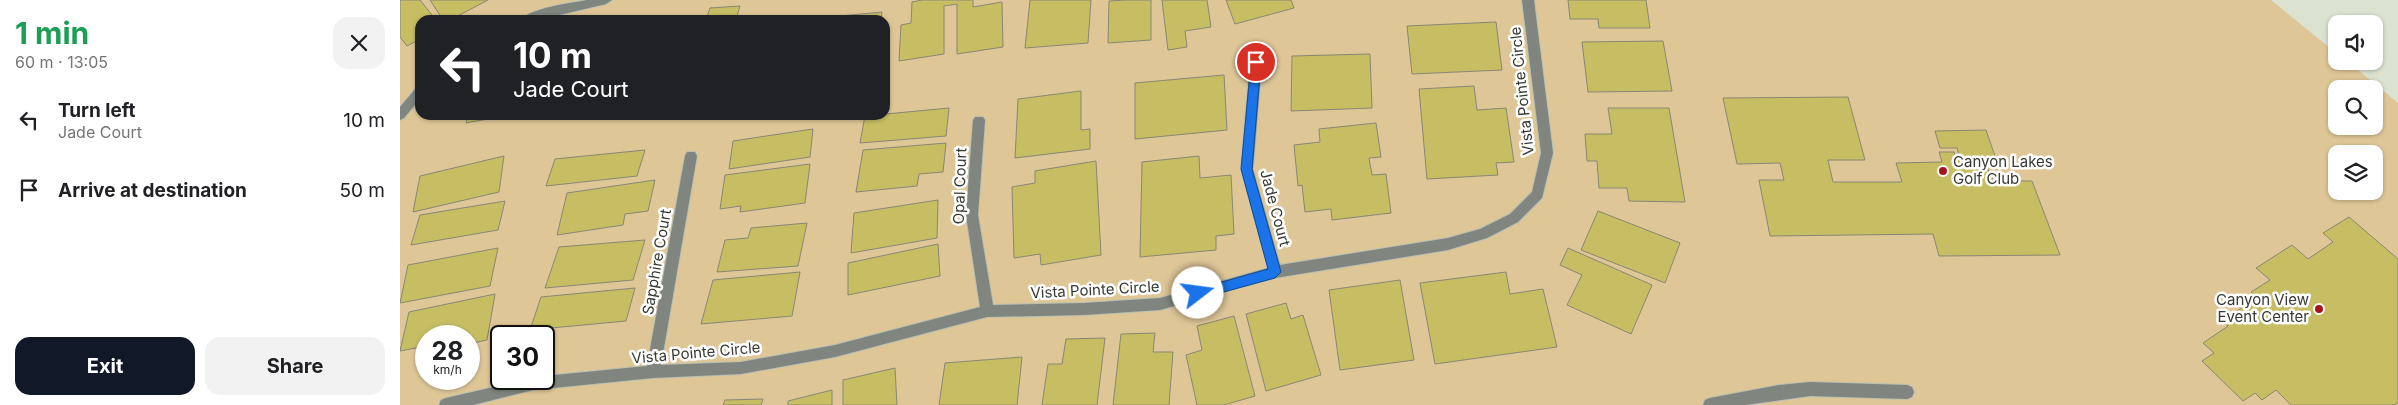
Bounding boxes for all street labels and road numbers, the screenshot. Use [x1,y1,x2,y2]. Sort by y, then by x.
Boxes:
street label: Vista Pointe Circle [1505,26,1538,156]
street label: Opal Court [949,147,970,225]
street label: Jade Court [1256,167,1295,248]
street label: Sapphire Court [638,208,675,316]
street label: Vista Pointe Circle [1030,277,1160,302]
street label: Vista Pointe Circle [631,337,761,368]

